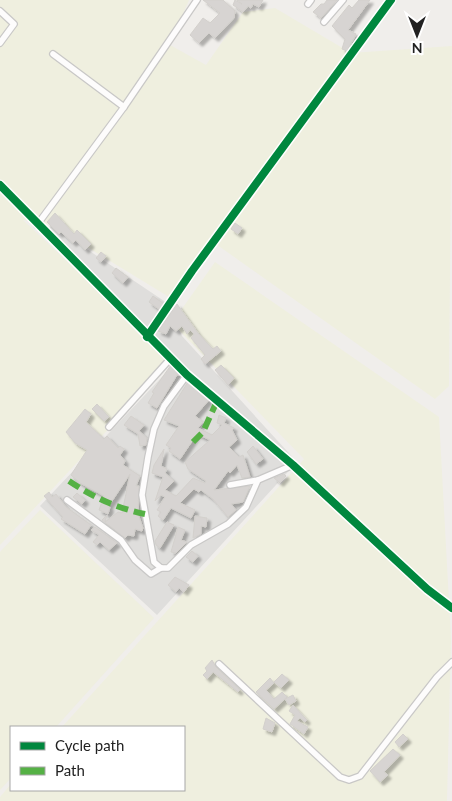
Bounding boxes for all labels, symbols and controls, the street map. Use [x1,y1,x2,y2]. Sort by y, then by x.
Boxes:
north arrow [392,10,442,60]
text: N [412,40,422,57]
legend [10,726,185,791]
text: Cycle path [55,736,124,754]
text: Path [55,761,85,779]

